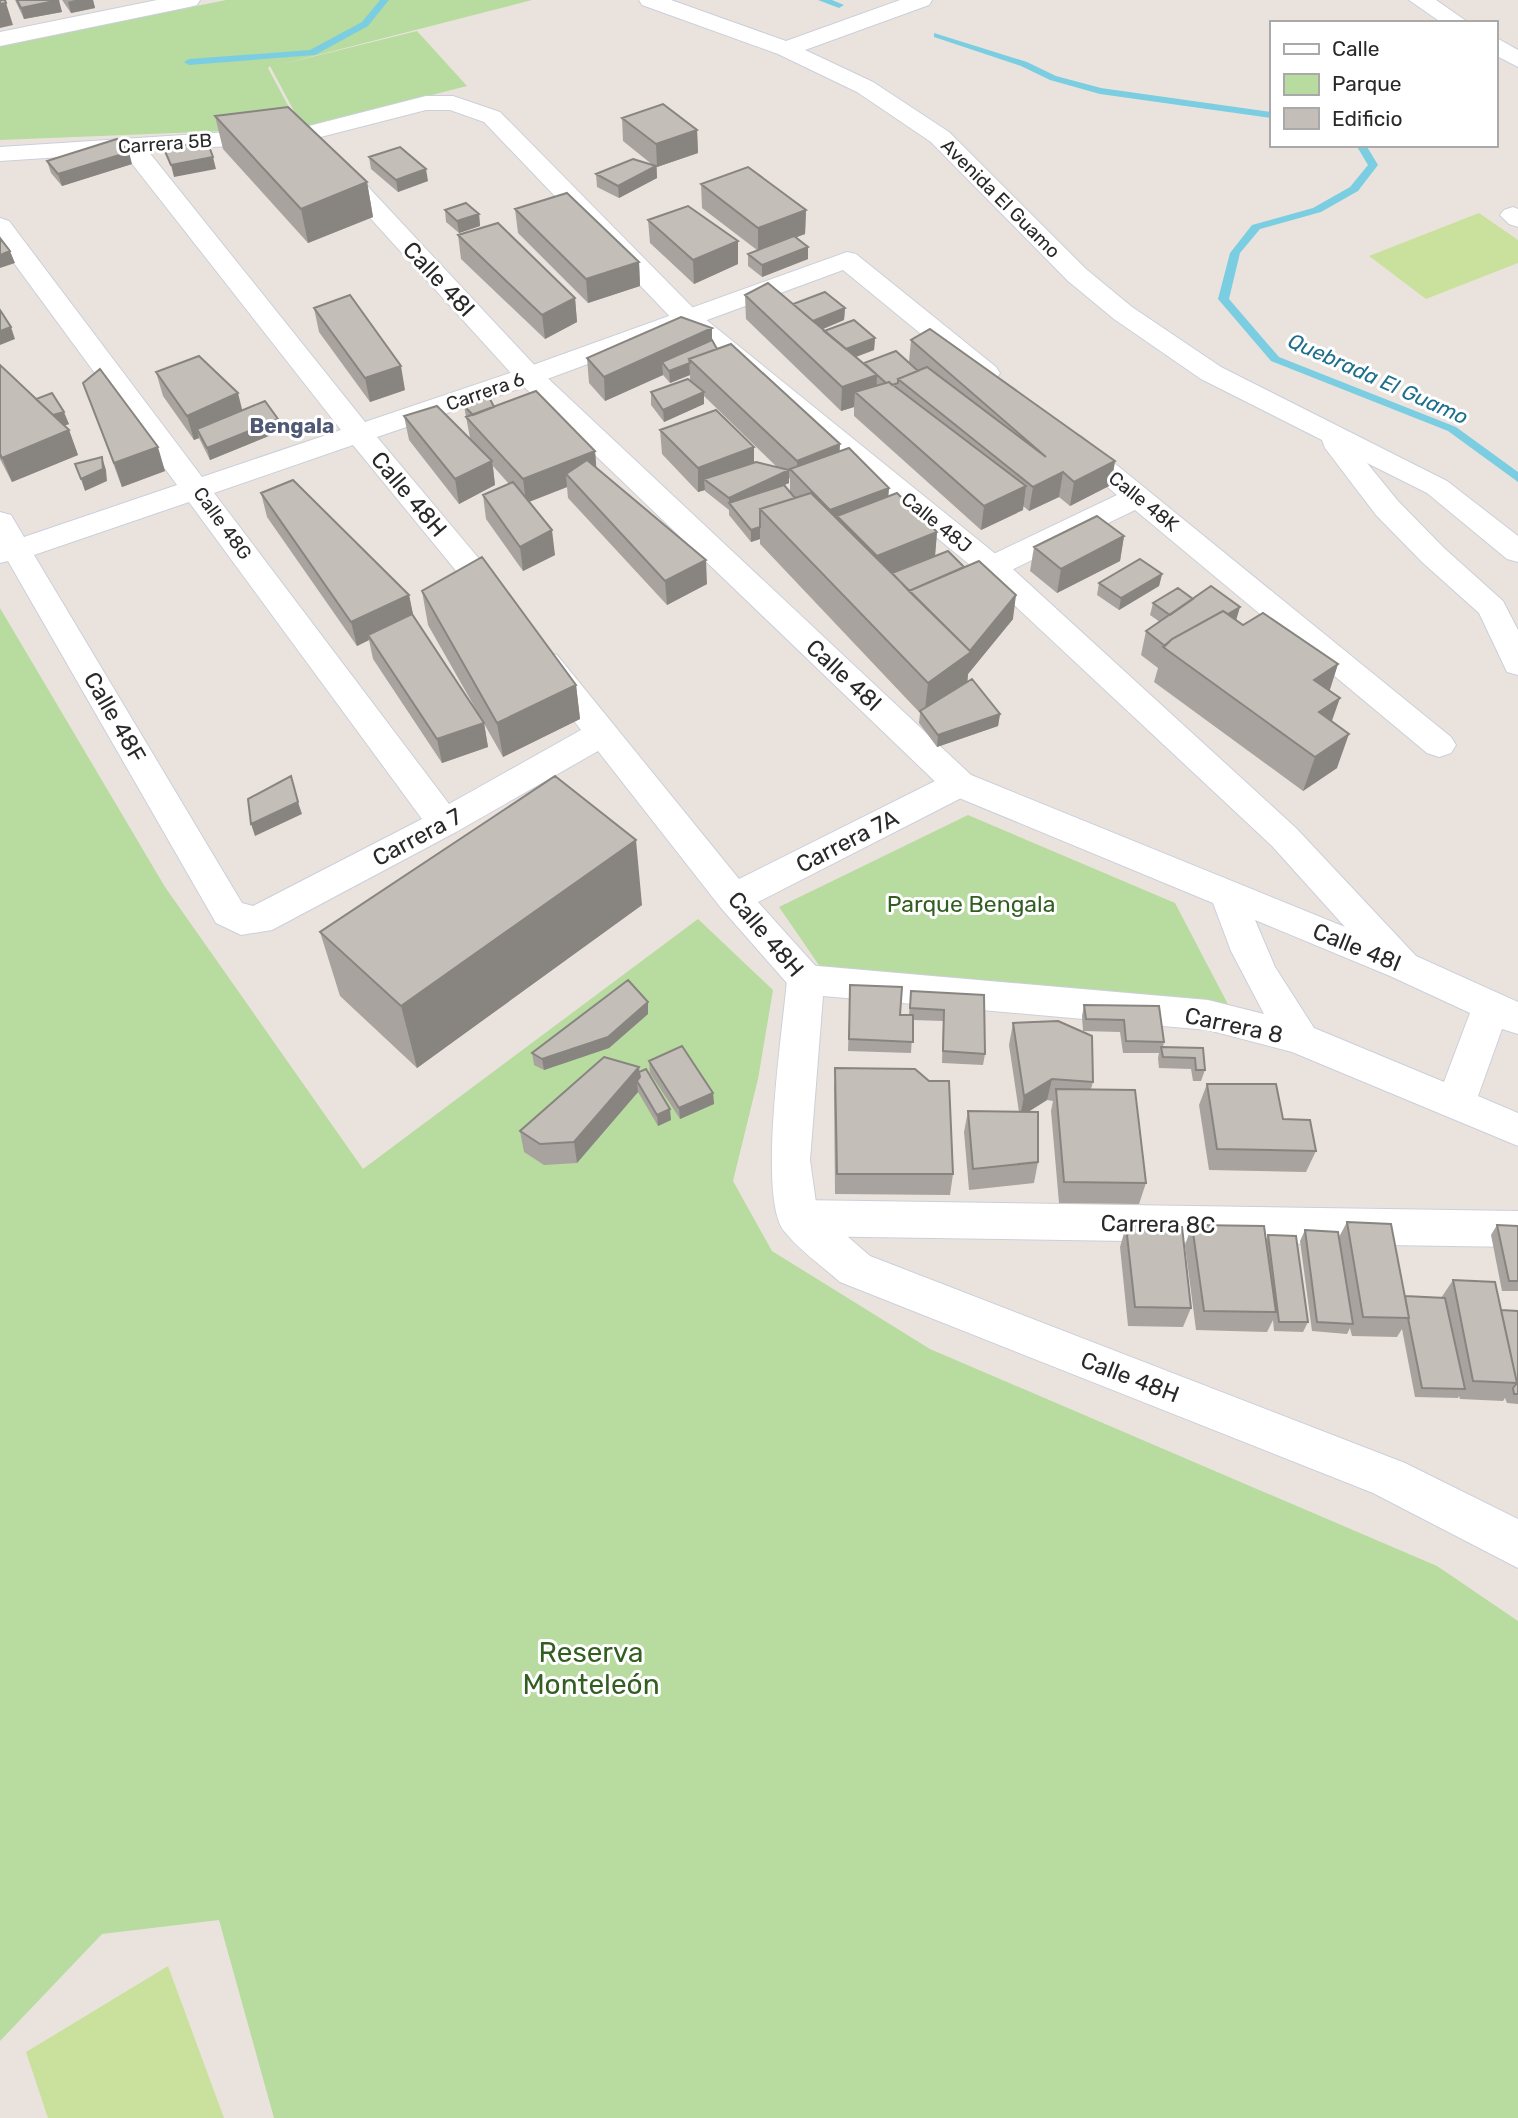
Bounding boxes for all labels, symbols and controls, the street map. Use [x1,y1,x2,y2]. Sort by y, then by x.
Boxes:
legend [1270,21,1497,147]
text: Calle [1332,36,1380,61]
text: Parque [1332,71,1402,96]
text: Edificio [1332,106,1402,131]
street label: Carrera 5B [117,129,213,158]
street label: Avenida El Guamo [936,134,1065,263]
street label: Calle 48I [397,235,481,323]
water label: Quebrada El Guamo [1284,328,1472,430]
street label: Carrera 6 [443,367,528,416]
district label: Bengala [250,413,334,438]
street label: Calle 48H [365,446,453,542]
street label: Calle 48K [1104,466,1184,537]
street label: Calle 48G [188,482,257,564]
street label: Calle 48J [897,487,976,558]
street label: Calle 48I [800,633,888,717]
street label: Calle 48F [78,667,152,767]
street label: Carrera 7 [368,802,466,872]
street label: Carrera 7A [791,803,903,879]
street label: Calle 48H [722,886,810,982]
park label: Parque Bengala [887,890,1055,918]
street label: Calle 48I [1309,917,1405,977]
street label: Carrera 8 [1182,1001,1286,1049]
street label: Carrera 8C [1100,1209,1216,1239]
street label: Calle 48H [1077,1345,1183,1409]
park label: Reserva Monteleón [522,1636,660,1701]

